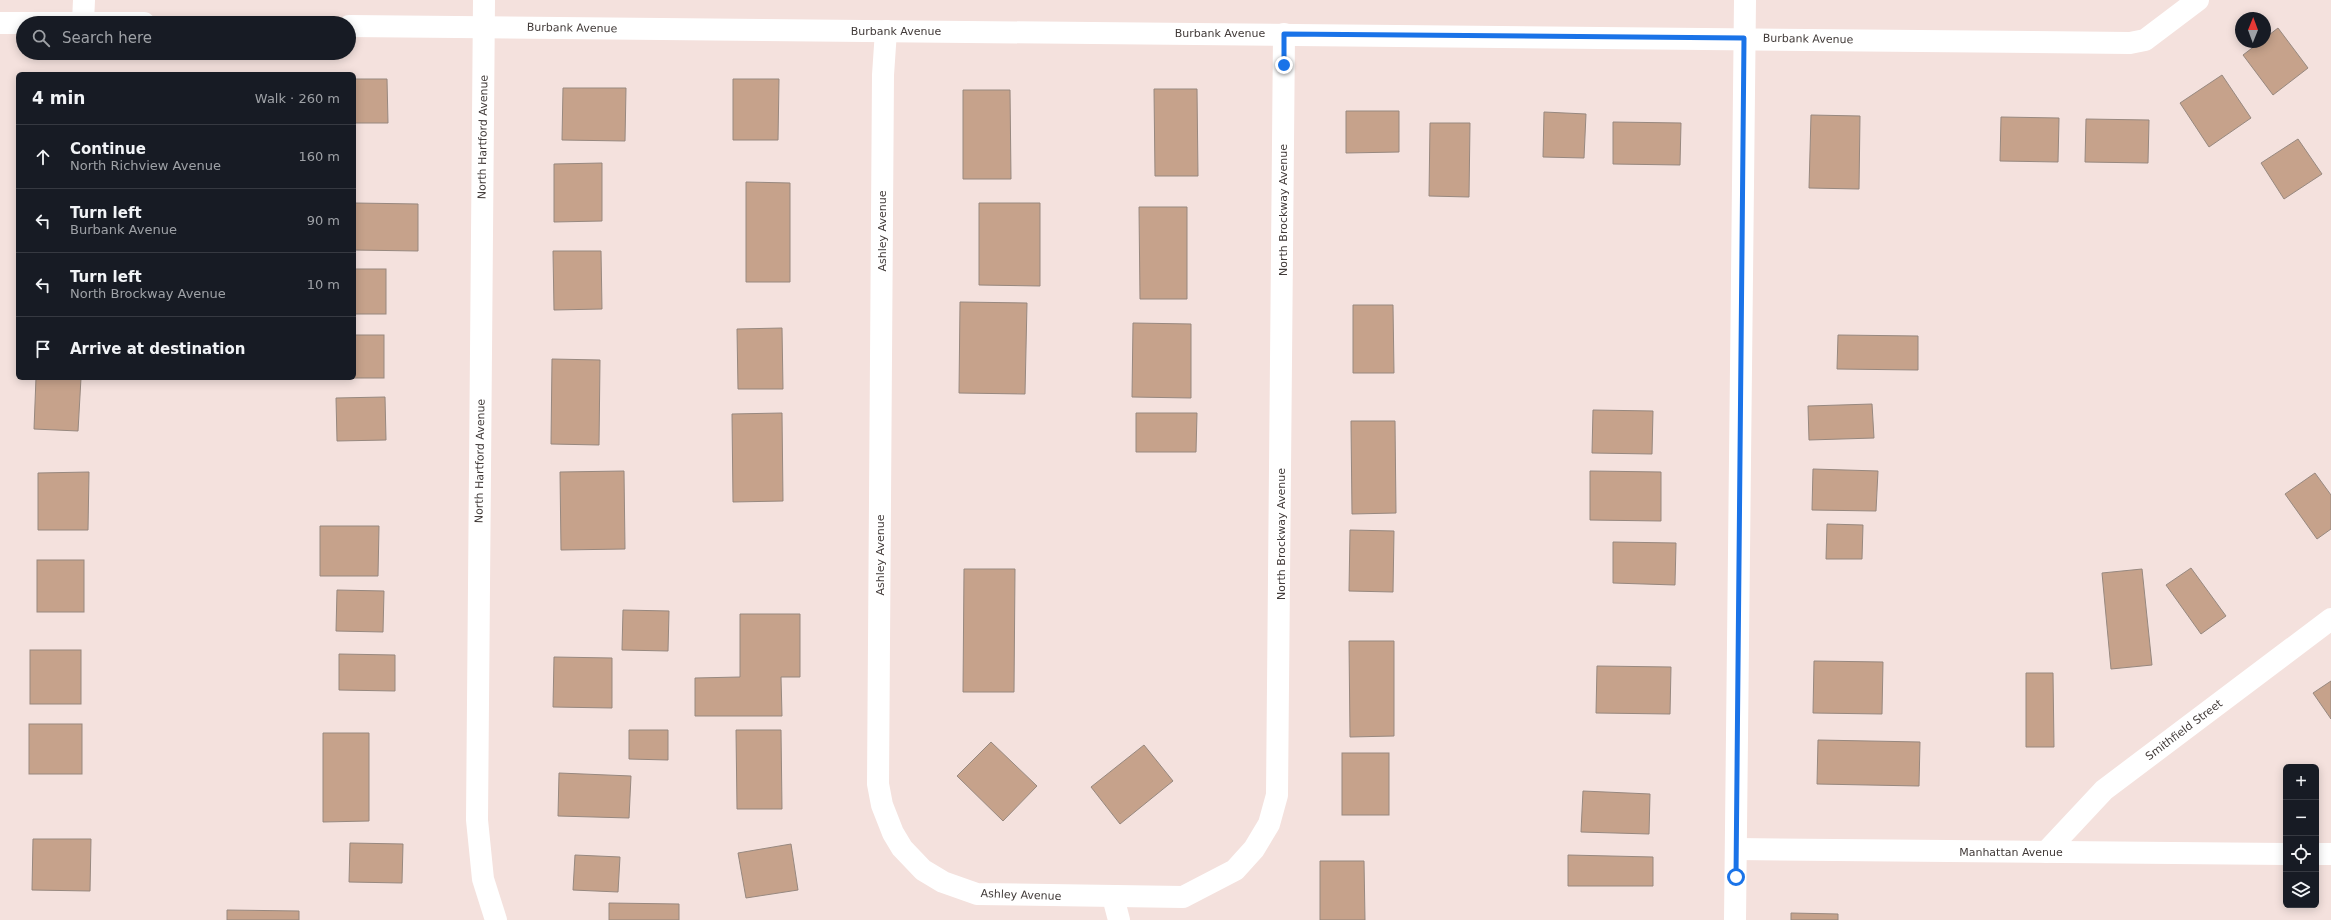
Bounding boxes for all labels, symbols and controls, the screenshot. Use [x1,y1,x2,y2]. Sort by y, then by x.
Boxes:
north arrow [2235,12,2271,48]
search box [16,16,356,60]
street label: Burbank Avenue [527,21,618,35]
street label: Burbank Avenue [851,25,941,38]
icon: search [30,27,52,49]
street label: Burbank Avenue [1175,27,1265,40]
text: Search here [62,29,152,47]
street label: Burbank Avenue [1763,32,1854,46]
route end [1275,56,1293,74]
street label: North Hartford Avenue [475,74,491,199]
text: 4 min [32,88,85,108]
text: Walk · 260 m [255,91,340,106]
text: Continue [70,140,146,158]
street label: North Brockway Avenue [1277,144,1290,276]
icon: ahead [32,146,54,168]
text: 160 m [298,149,340,164]
text: North Richview Avenue [70,158,221,173]
street label: Ashley Avenue [876,190,889,271]
text: Turn left [70,204,142,222]
icon: left [32,210,54,232]
text: 90 m [307,213,340,228]
text: Burbank Avenue [70,222,177,237]
text: Turn left [70,268,142,286]
icon: left [32,274,54,296]
text: 10 m [307,277,340,292]
text: North Brockway Avenue [70,286,226,301]
icon: arrive [32,338,54,360]
text: Arrive at destination [70,340,245,358]
street label: North Hartford Avenue [472,398,488,523]
street label: North Brockway Avenue [1275,468,1288,600]
street label: Ashley Avenue [874,514,887,595]
street label: Smithfield Street [2143,697,2225,763]
map controls [2283,764,2319,908]
button: + [2283,764,2319,800]
button: − [2283,800,2319,836]
button: locate [2283,836,2319,872]
street label: Manhattan Avenue [1959,846,2063,859]
route start [1727,868,1745,886]
button: layers [2283,872,2319,908]
street label: Ashley Avenue [980,887,1062,903]

